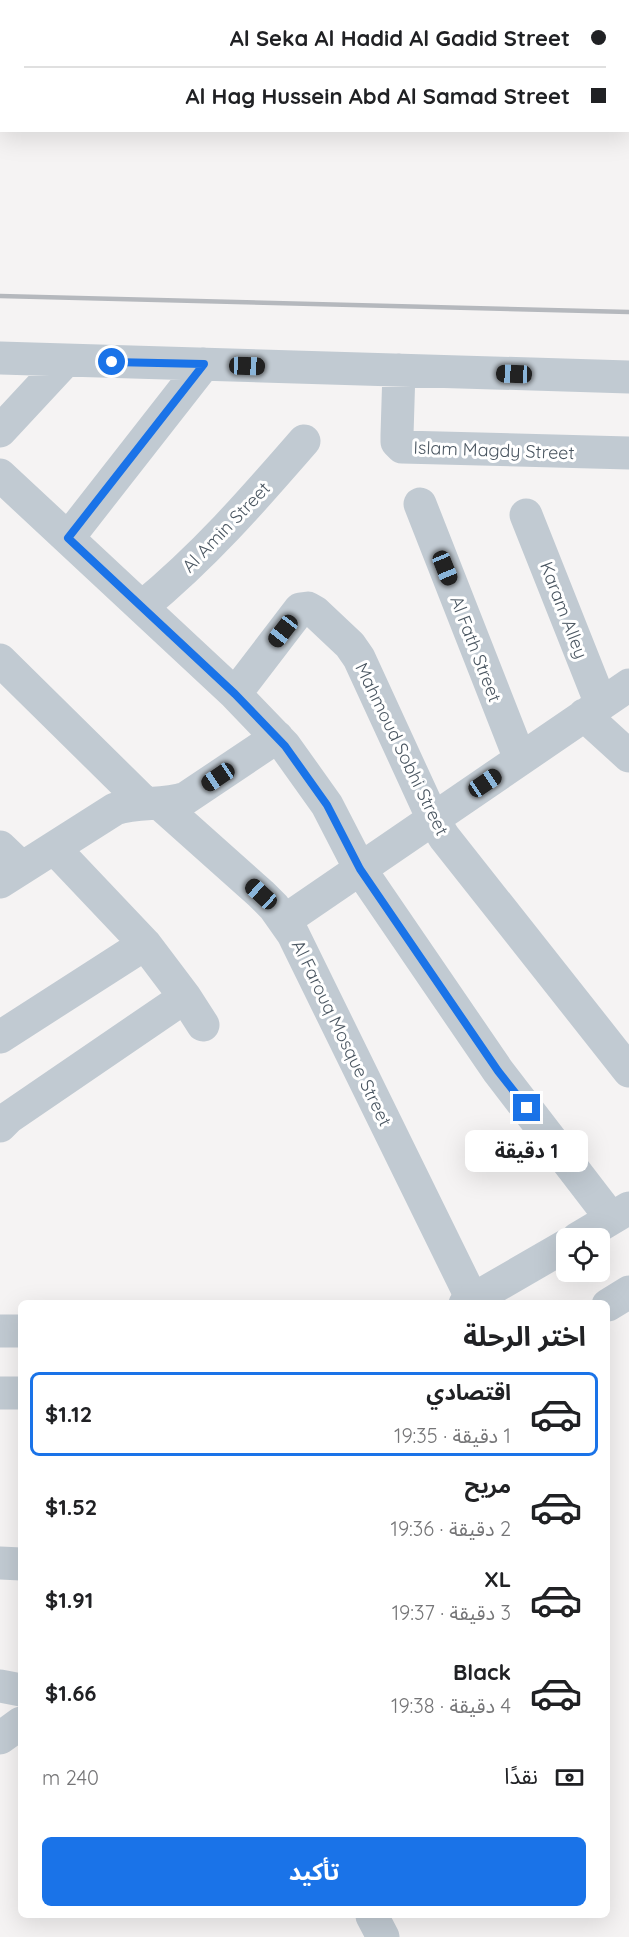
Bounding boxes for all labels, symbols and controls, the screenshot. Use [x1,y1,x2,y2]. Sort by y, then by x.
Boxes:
text: Al Seka Al Hadid Al Gadid Street [230,24,570,52]
text: Al Hag Hussein Abd Al Samad Street [185,82,570,110]
route start [98,348,125,375]
car [229,356,265,376]
car [496,364,532,384]
street label: Islam Magdy Street [413,436,575,464]
street label: Al Amin Street [177,477,275,577]
car [430,548,460,588]
street label: Karam Alley [535,558,593,662]
street label: Al Fath Street [445,593,507,705]
car [265,611,301,651]
street label: Mahmoud Sobhi Street [350,659,454,839]
car [198,759,238,795]
car [465,765,505,801]
car [242,875,280,913]
street label: Al Farouq Mosque Street [287,936,397,1130]
route end [513,1094,540,1121]
callout: 1 دقيقة [466,1129,588,1171]
text: 1 دقيقة [495,1138,558,1163]
map controls [556,1228,610,1282]
button: locate [556,1228,610,1282]
text: اختر الرحلة [463,1319,586,1353]
text: اقتصادي [426,1378,511,1406]
icon: car [529,1387,583,1441]
text: $1.12 [45,1400,92,1428]
text: 1 دقيقة · 19:35 [394,1423,511,1448]
text: مريح [465,1471,511,1499]
icon: car [529,1480,583,1534]
text: $1.52 [45,1493,97,1521]
text: 2 دقيقة · 19:36 [391,1516,511,1541]
text: XL [484,1565,511,1593]
icon: car [529,1573,583,1627]
text: $1.91 [45,1586,93,1614]
text: 3 دقيقة · 19:37 [392,1600,511,1625]
text: Black [453,1658,511,1686]
icon: car [529,1666,583,1720]
text: $1.66 [45,1679,97,1707]
text: 4 دقيقة · 19:38 [391,1693,511,1718]
icon: cash [553,1761,586,1794]
text: نقدًا [504,1762,538,1790]
text: 240 m [42,1765,99,1790]
button: تأكيد [42,1837,586,1906]

